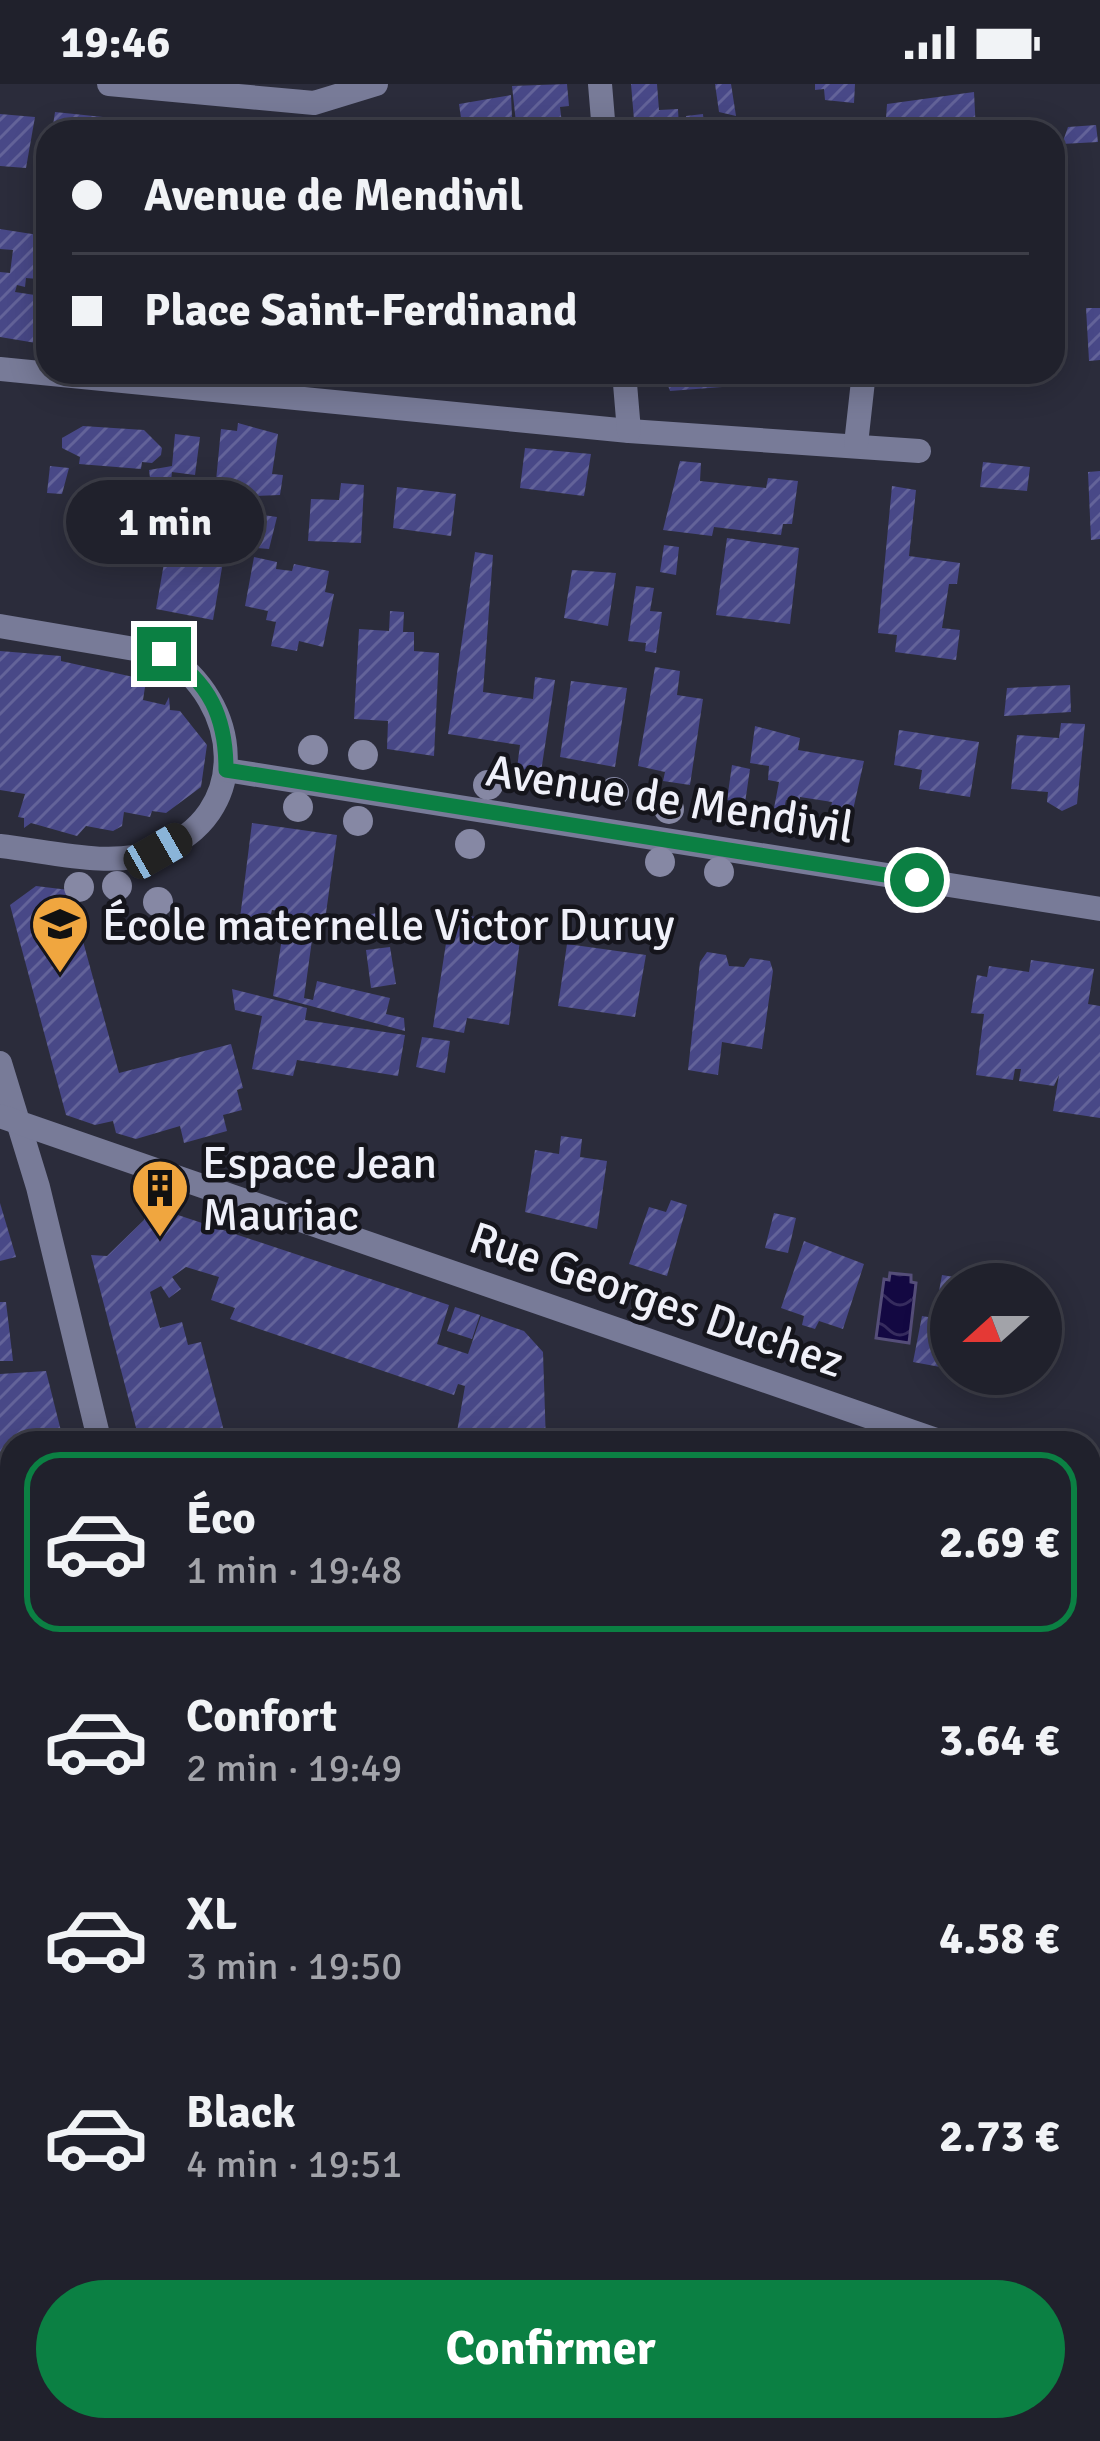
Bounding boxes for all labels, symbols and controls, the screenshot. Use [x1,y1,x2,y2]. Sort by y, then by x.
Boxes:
text: 19:46 [60,15,170,70]
text: Avenue de Mendivil [144,168,523,223]
text: Place Saint-Ferdinand [144,283,577,338]
callout: 1 min [65,480,263,564]
text: 1 min [118,498,212,546]
route end [137,627,191,681]
street label: Avenue de Mendivil [482,743,857,856]
car [118,817,198,885]
route start [890,853,944,907]
school or university icon: École maternelle Victor Duruy [29,893,91,975]
place label: École maternelle Victor Duruy [102,898,675,953]
place label: Espace Jean Mauriac [202,1136,437,1243]
building icon: Espace Jean Mauriac [129,1157,191,1239]
street label: Rue Georges Duchez [462,1211,851,1390]
north arrow [930,1263,1062,1395]
map controls [930,1263,1062,1395]
icon: car [42,1488,150,1596]
text: Éco [186,1491,256,1546]
text: 2.69 € [939,1515,1059,1570]
text: 1 min · 19:48 [186,1546,402,1594]
icon: car [42,1686,150,1794]
text: Confort [186,1689,337,1744]
text: 3.64 € [939,1713,1059,1768]
text: 2 min · 19:49 [186,1744,402,1792]
icon: car [42,1884,150,1992]
text: XL [186,1887,237,1942]
text: 4.58 € [939,1911,1059,1966]
text: 3 min · 19:50 [186,1942,402,1990]
icon: car [42,2082,150,2190]
text: Black [186,2085,296,2140]
text: 2.73 € [939,2109,1059,2164]
text: 4 min · 19:51 [186,2140,402,2188]
button: Confirmer [36,2280,1065,2418]

